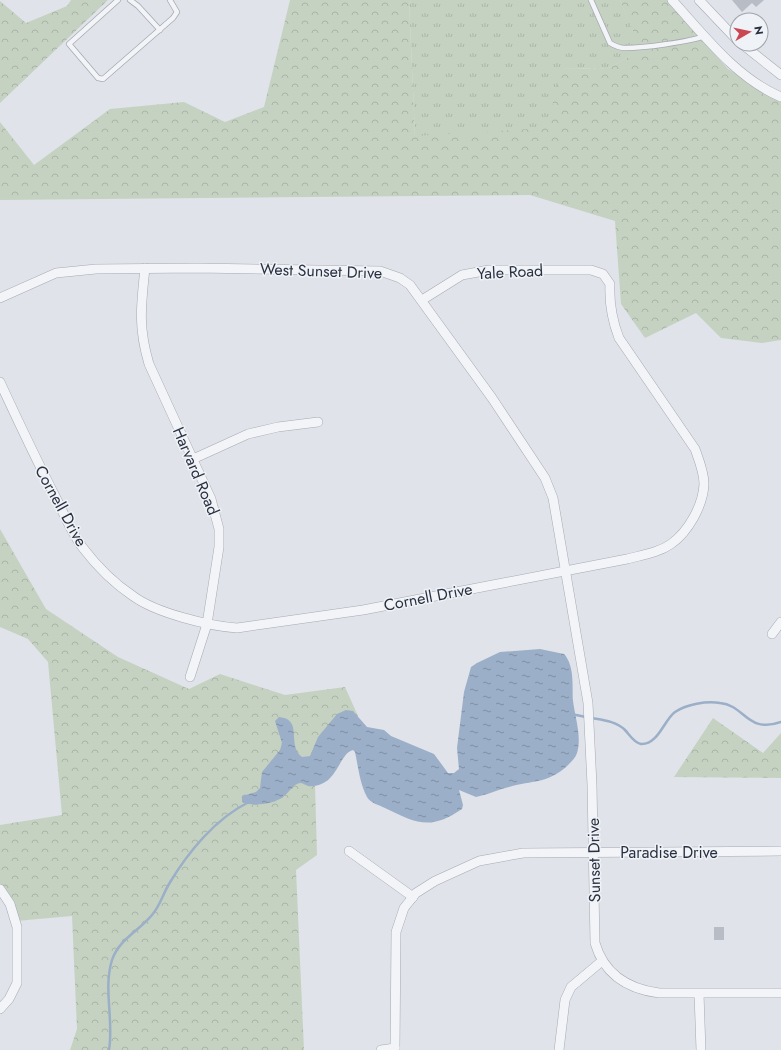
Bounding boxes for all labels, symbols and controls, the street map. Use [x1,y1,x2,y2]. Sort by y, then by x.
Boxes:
north arrow [729,12,769,52]
text: N [750,25,767,36]
street label: West Sunset Drive [259,257,383,285]
street label: Yale Road [476,259,544,285]
street label: Harvard Road [167,423,225,519]
street label: Cornell Drive [29,461,93,551]
street label: Cornell Drive [382,577,474,617]
street label: Sunset Drive [582,818,606,902]
street label: Paradise Drive [620,841,718,864]

